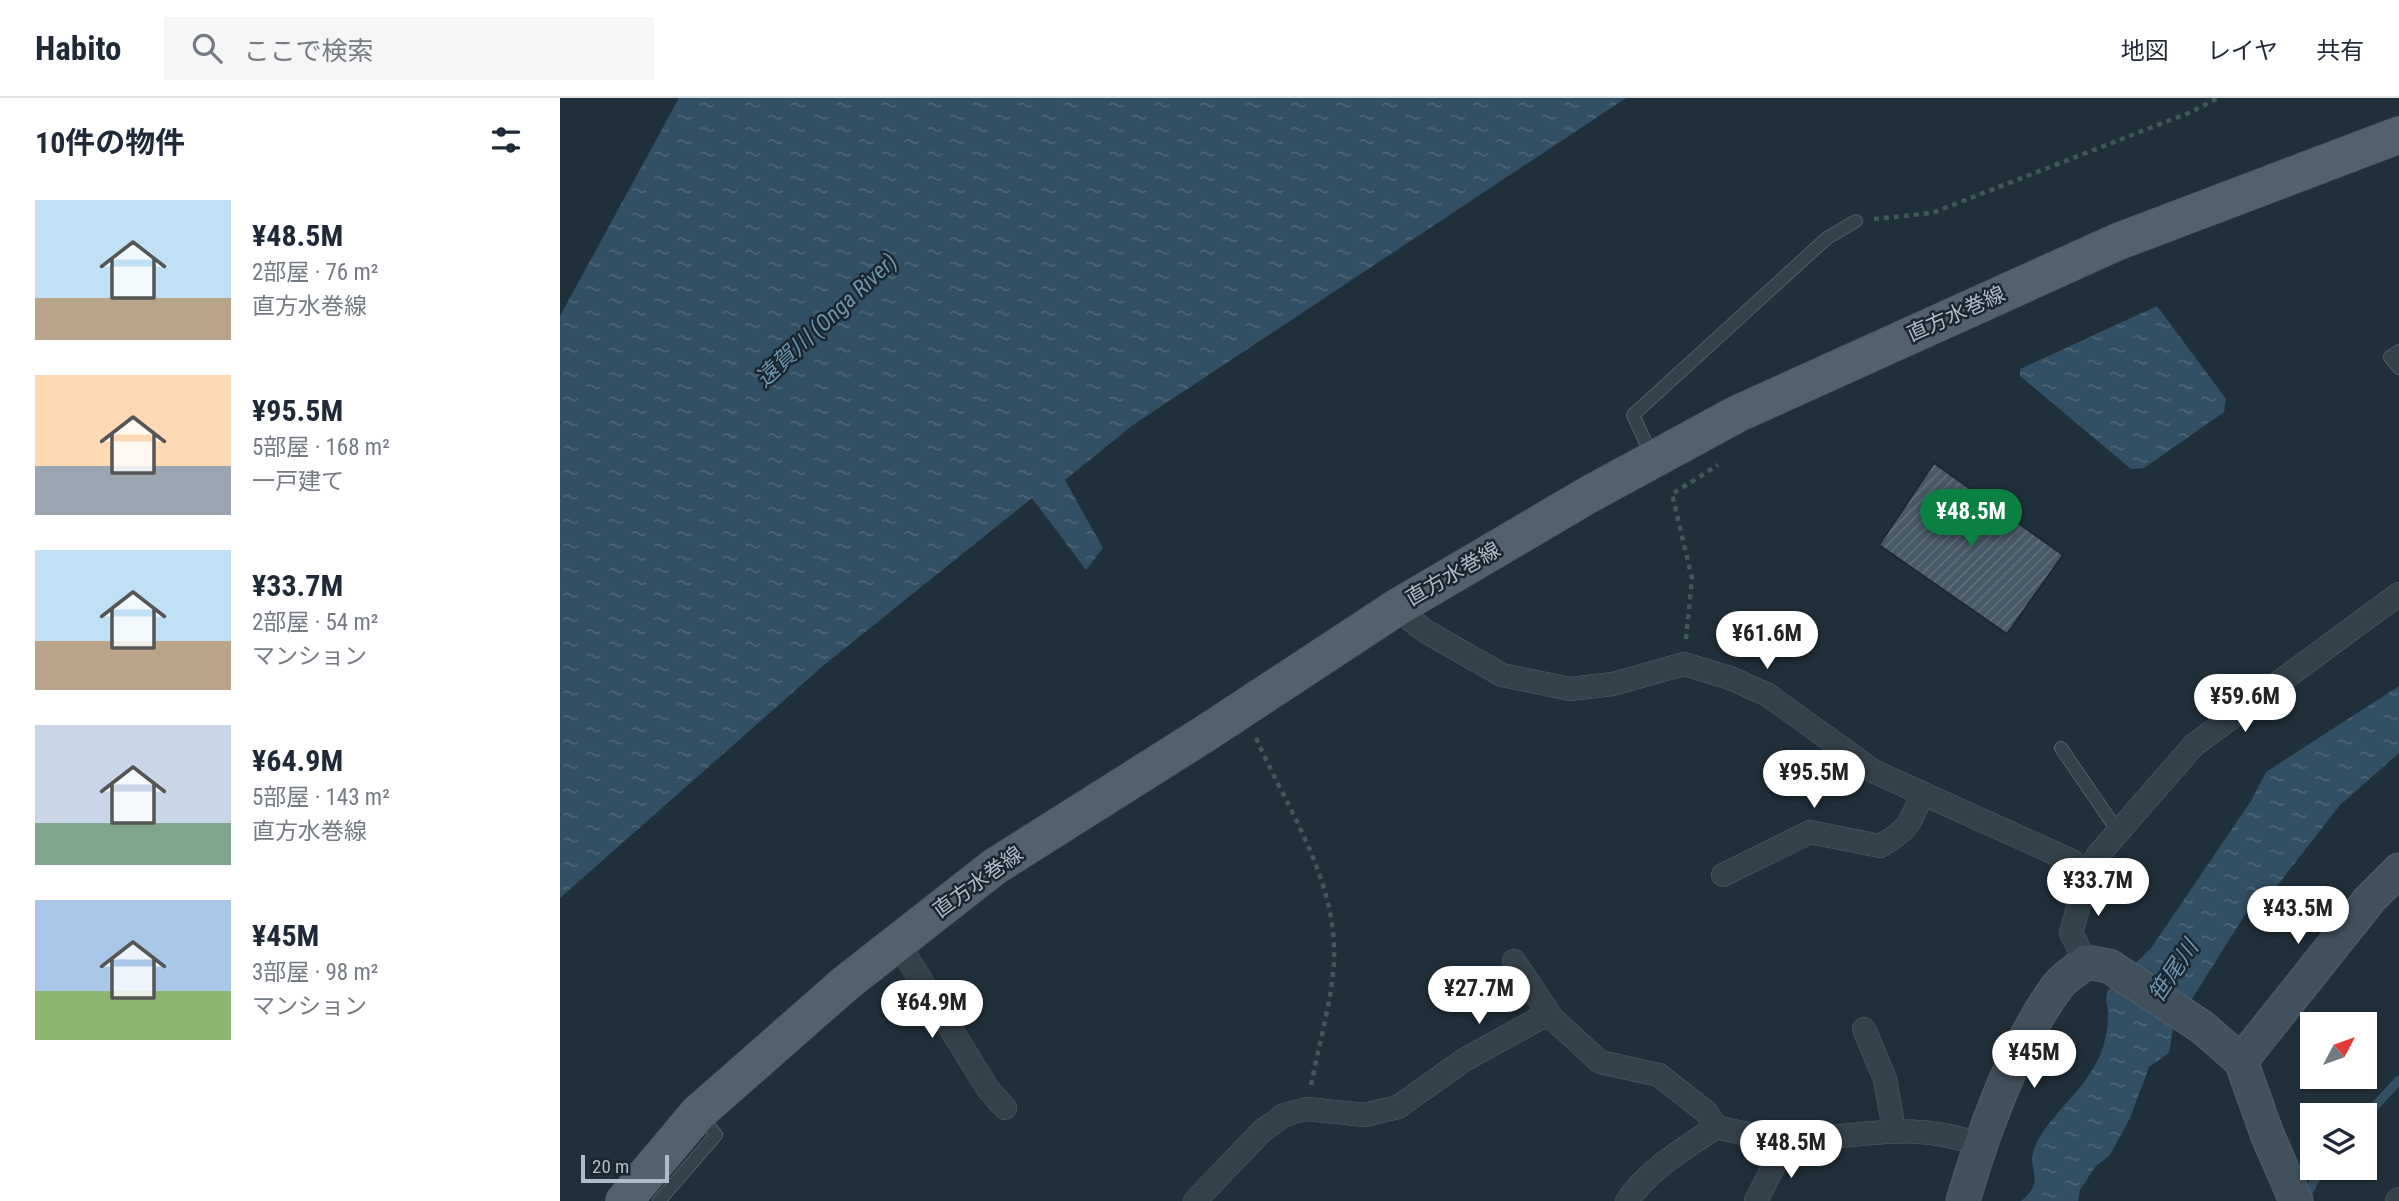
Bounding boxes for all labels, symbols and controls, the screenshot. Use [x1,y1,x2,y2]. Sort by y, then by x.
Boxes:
search box [164,17,654,80]
text: Habito [35,29,122,68]
icon: search [188,29,226,67]
text: ここで検索 [244,36,374,66]
text: 地図 [2121,37,2169,65]
text: レイヤ [2207,37,2278,65]
text: 共有 [2316,37,2364,65]
icon: filters [487,121,525,159]
text: 10件の物件 [35,125,185,160]
text: ¥48.5M [252,218,343,253]
icon: home [91,228,175,312]
water label: 遠賀川 (Onga River) [750,248,903,393]
text: 2部屋 · 76 m² [252,259,378,286]
street label: 直方水巻線 [1903,282,2009,346]
text: 直方水巻線 [252,293,367,320]
text: ¥95.5M [252,393,343,428]
icon: home [91,403,175,487]
text: 5部屋 · 168 m² [252,434,390,461]
text: 一戸建て [252,468,344,495]
pin: ¥48.5M [1914,490,2028,549]
text: ¥48.5M [1936,498,2006,525]
street label: 直方水巻線 [1402,537,1504,611]
text: ¥33.7M [252,568,343,603]
icon: home [91,578,175,662]
text: 2部屋 · 54 m² [252,609,378,636]
pin: ¥61.6M [1710,612,1824,671]
text: ¥61.6M [1732,620,1802,647]
text: マンション [252,643,367,670]
pin: ¥59.6M [2188,674,2302,734]
text: ¥59.6M [2210,683,2280,710]
text: ¥64.9M [252,743,343,778]
pin: ¥95.5M [1757,750,1871,810]
icon: home [91,753,175,837]
text: ¥95.5M [1779,759,1849,786]
text: 5部屋 · 143 m² [252,784,390,811]
text: 直方水巻線 [252,818,367,845]
street label: 直方水巻線 [928,841,1028,923]
pin: ¥33.7M [2041,858,2155,918]
text: ¥33.7M [2063,867,2133,894]
pin: ¥43.5M [2241,886,2355,946]
text: ¥43.5M [2263,895,2333,922]
text: ¥45M [252,918,319,953]
icon: home [91,928,175,1012]
water label: 笹尾川 [2143,933,2206,1007]
text: 3部屋 · 98 m² [252,959,378,986]
pin: ¥27.7M [1422,967,1536,1026]
text: ¥27.7M [1444,975,1514,1002]
pin: ¥64.9M [875,981,989,1040]
text: ¥64.9M [897,989,967,1016]
text: マンション [252,993,367,1020]
north arrow [2300,1012,2376,1088]
map controls [2300,1012,2377,1180]
pin: ¥45M [1993,1030,2075,1090]
text: ¥45M [2008,1039,2060,1066]
button: layers [2300,1103,2377,1180]
pin: ¥48.5M [1734,1121,1848,1180]
text: ¥48.5M [1756,1129,1826,1156]
scale bar [581,1152,668,1184]
text: 20 m [592,1155,629,1178]

